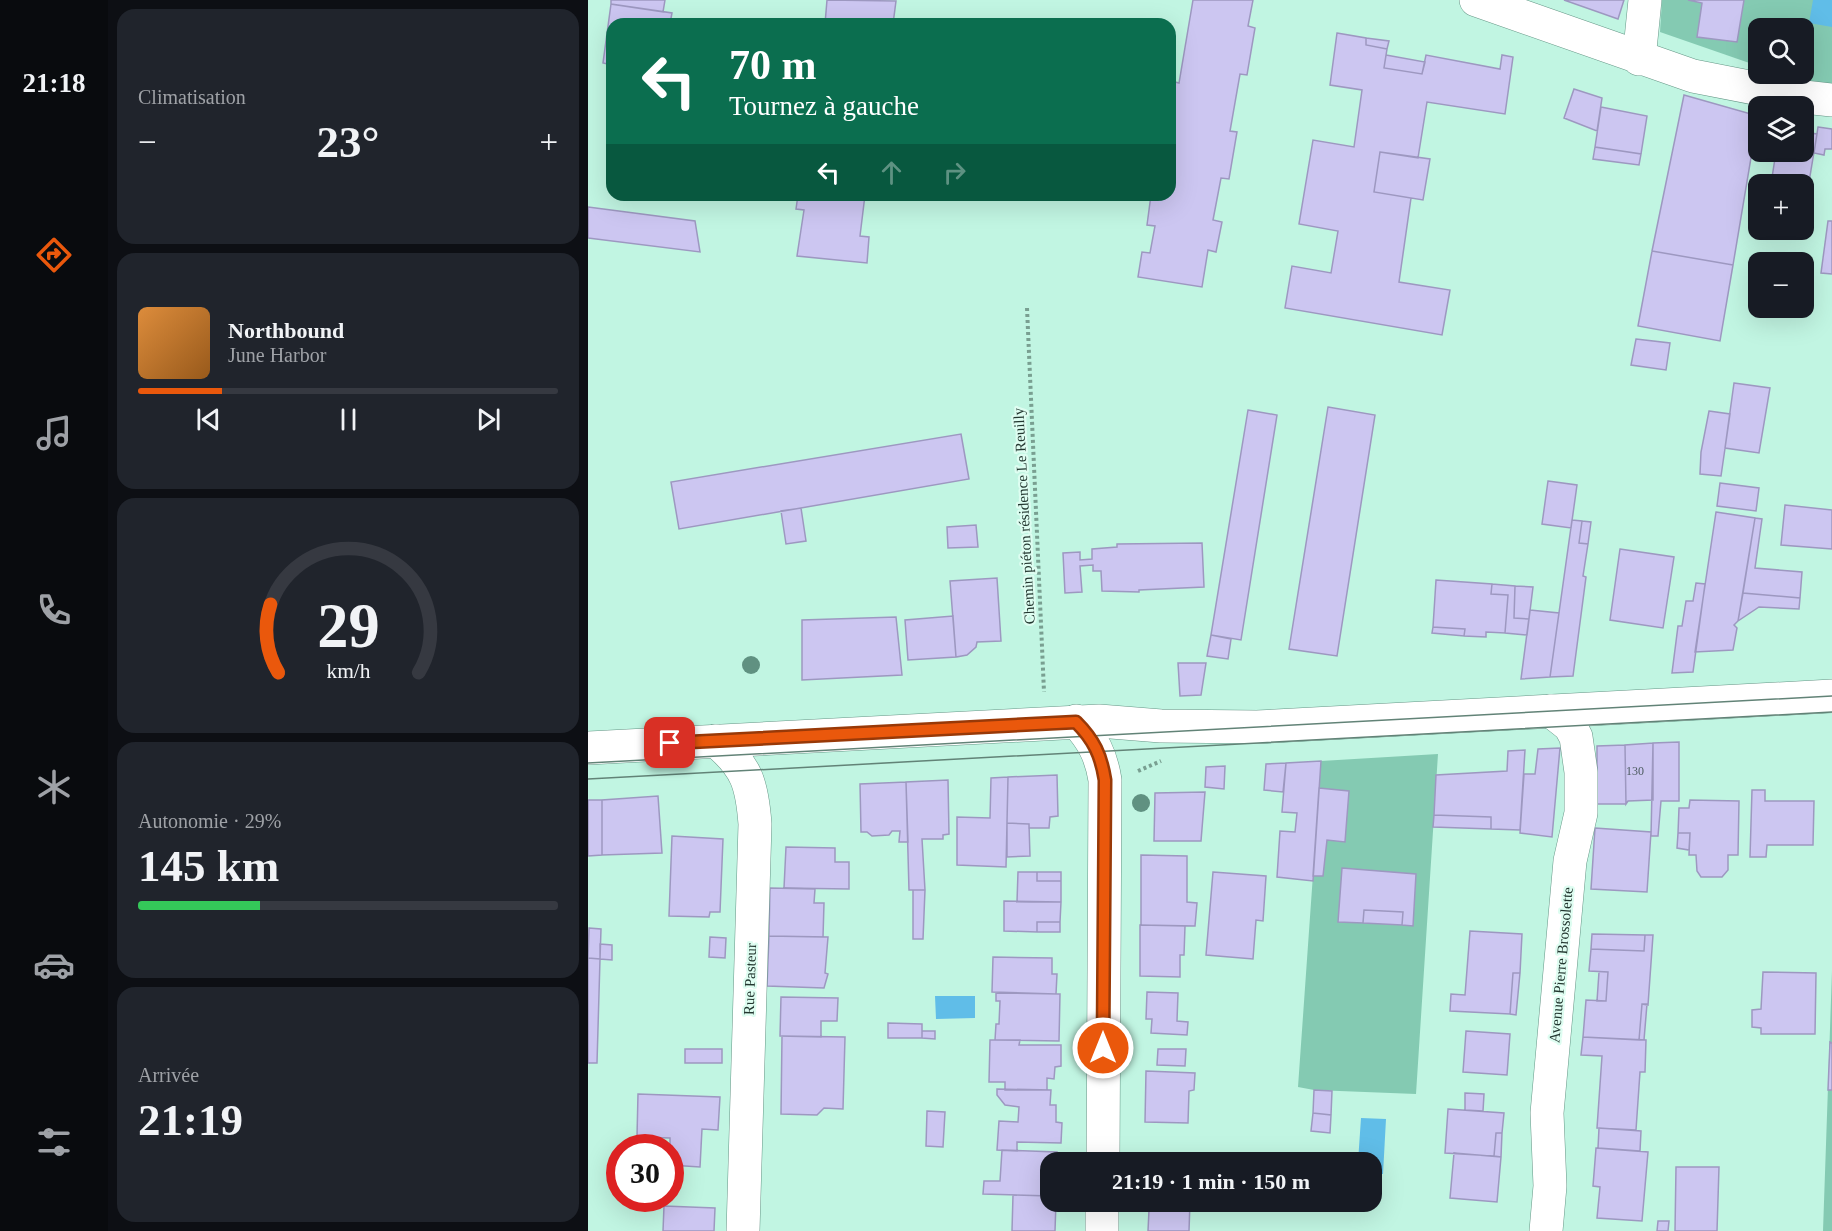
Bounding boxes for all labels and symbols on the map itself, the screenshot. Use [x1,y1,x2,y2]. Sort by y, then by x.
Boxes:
street label: Chemin piéton résidence Le Reuilly [1010,407,1038,625]
pin [644,717,695,768]
house number: 130 [1626,764,1644,778]
street label: Avenue Pierre Brossolette [1546,886,1576,1044]
street label: Rue Pasteur [741,943,759,1015]
position arrow [1071,1016,1135,1080]
speed limit sign: 30 [606,1134,684,1212]

